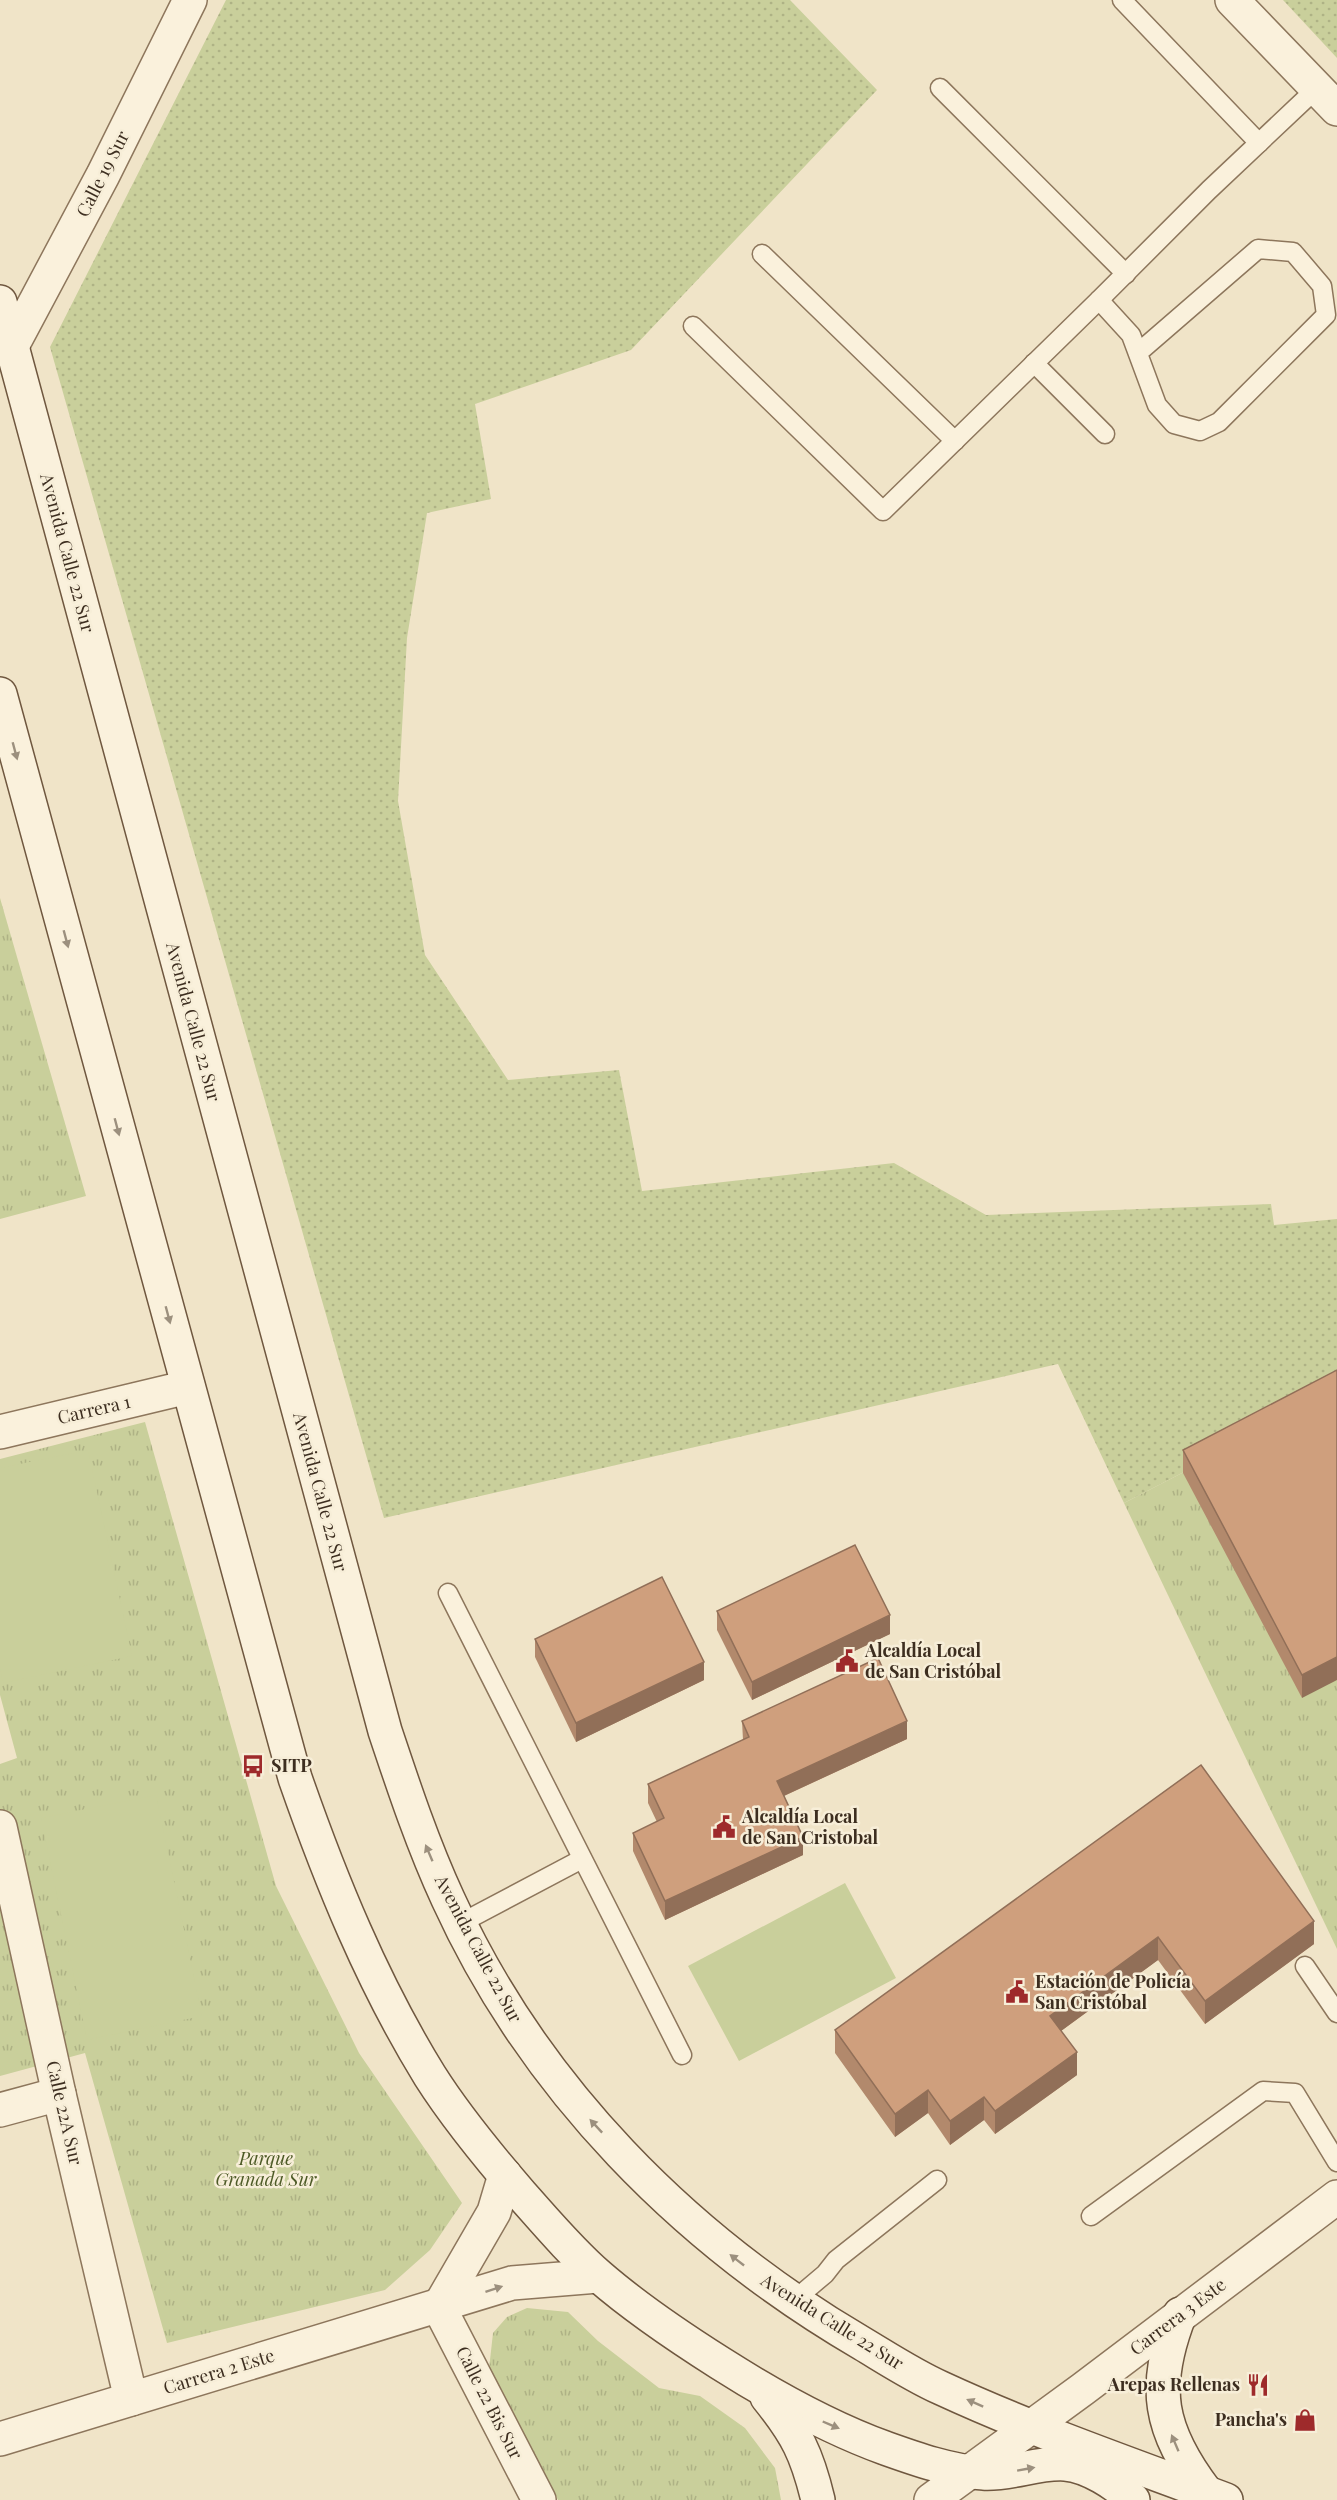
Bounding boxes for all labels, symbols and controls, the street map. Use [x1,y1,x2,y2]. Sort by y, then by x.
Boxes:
street label: Calle 19 Sur [70,126,134,221]
street label: Avenida Calle 22 Sur [35,470,101,635]
one-way arrow [11,742,21,760]
one-way arrow [62,930,72,948]
street label: Avenida Calle 22 Sur [161,939,227,1104]
one-way arrow [113,1118,123,1136]
one-way arrow [164,1306,173,1324]
street label: Carrera 1 [55,1389,133,1429]
street label: Avenida Calle 22 Sur [288,1409,354,1574]
place label: Alcaldía Local de San Cristóbal [864,1638,1002,1683]
public building icon: Alcaldía Local de San Cristóbal [834,1648,860,1674]
bus stop icon: SITP [240,1753,266,1779]
place label: SITP [271,1753,312,1777]
place label: Alcaldía Local de San Cristobal [741,1804,879,1849]
public building icon: Alcaldía Local de San Cristobal [711,1814,737,1840]
one-way arrow [424,1844,434,1862]
street label: Avenida Calle 22 Sur [429,1870,528,2026]
place label: Estación de Policía San Cristóbal [1035,1969,1192,2014]
public building icon: Estación de Policía San Cristóbal [1004,1979,1030,2005]
street label: Calle 22A Sur [41,2058,89,2167]
one-way arrow [589,2119,603,2133]
park label: Parque Granada Sur [216,2146,318,2191]
one-way arrow [729,2253,745,2266]
street label: Avenida Calle 22 Sur [756,2267,908,2375]
street label: Carrera 3 Este [1124,2272,1230,2360]
one-way arrow [485,2284,503,2293]
street label: Calle 22 Bis Sur [451,2342,529,2463]
street label: Carrera 2 Este [160,2343,277,2399]
place label: Arepas Rellenas [1107,2372,1240,2396]
restaurant icon: Arepas Rellenas [1245,2372,1271,2398]
one-way arrow [966,2398,984,2408]
place label: Pancha's [1215,2407,1287,2431]
shop icon: Pancha's [1292,2407,1318,2433]
one-way arrow [823,2420,841,2430]
one-way arrow [1170,2434,1179,2452]
one-way arrow [1017,2464,1036,2473]

